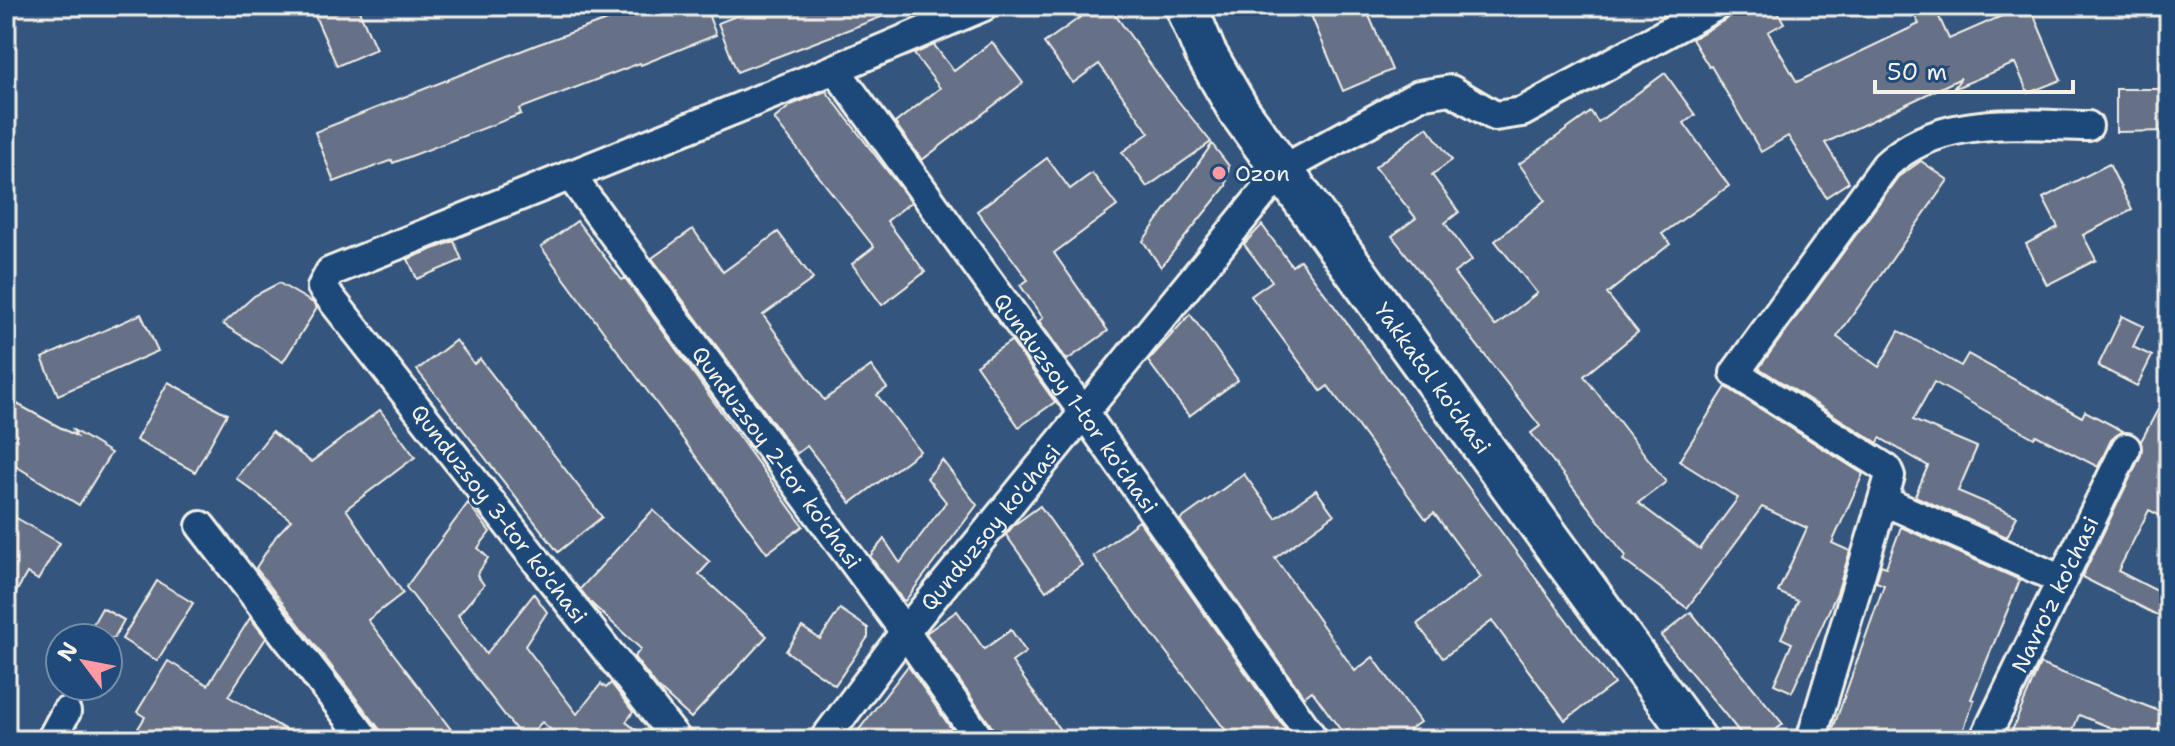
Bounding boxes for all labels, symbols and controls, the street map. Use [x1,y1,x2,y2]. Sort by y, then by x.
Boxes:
scale bar [1875,44,2073,94]
text: 50 m [1887,56,1947,88]
place label: Ozon [1235,159,1290,188]
marker: Ozon [1210,164,1228,182]
street label: Qunduzsoy 1-tor ko'chasi [987,287,1165,519]
street label: Yakkatol ko'chasi [1368,296,1498,460]
street label: Qunduzsoy 2-tor ko'chasi [685,340,868,575]
street label: Qunduzsoy 3-tor ko'chasi [404,398,594,630]
street label: Qunduzsoy ko'chasi [914,438,1067,617]
street label: Navro'z ko'chasi [2005,511,2105,677]
north arrow [44,622,124,702]
text: N [51,637,84,667]

